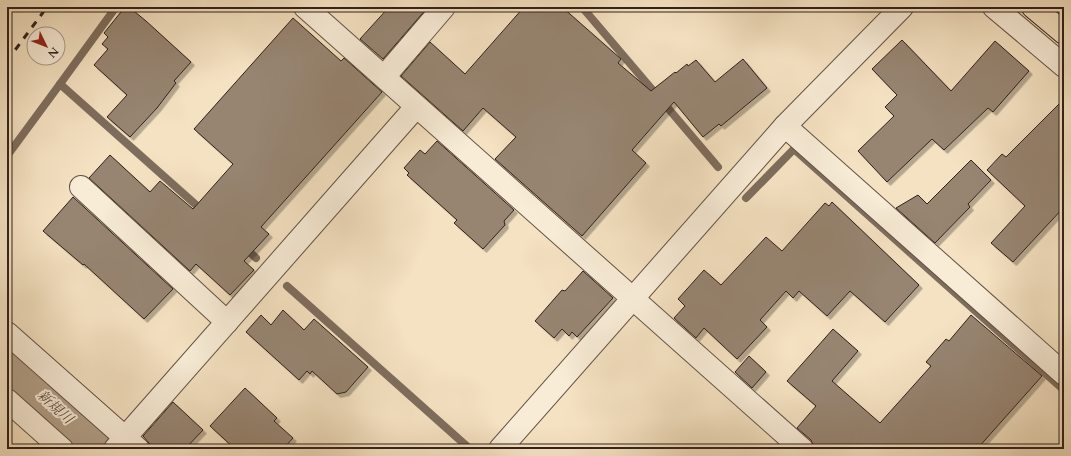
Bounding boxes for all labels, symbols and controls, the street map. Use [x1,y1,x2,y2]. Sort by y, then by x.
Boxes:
north arrow [26,26,66,66]
text: N [44,44,62,61]
water label: 新規川 [33,386,78,429]

